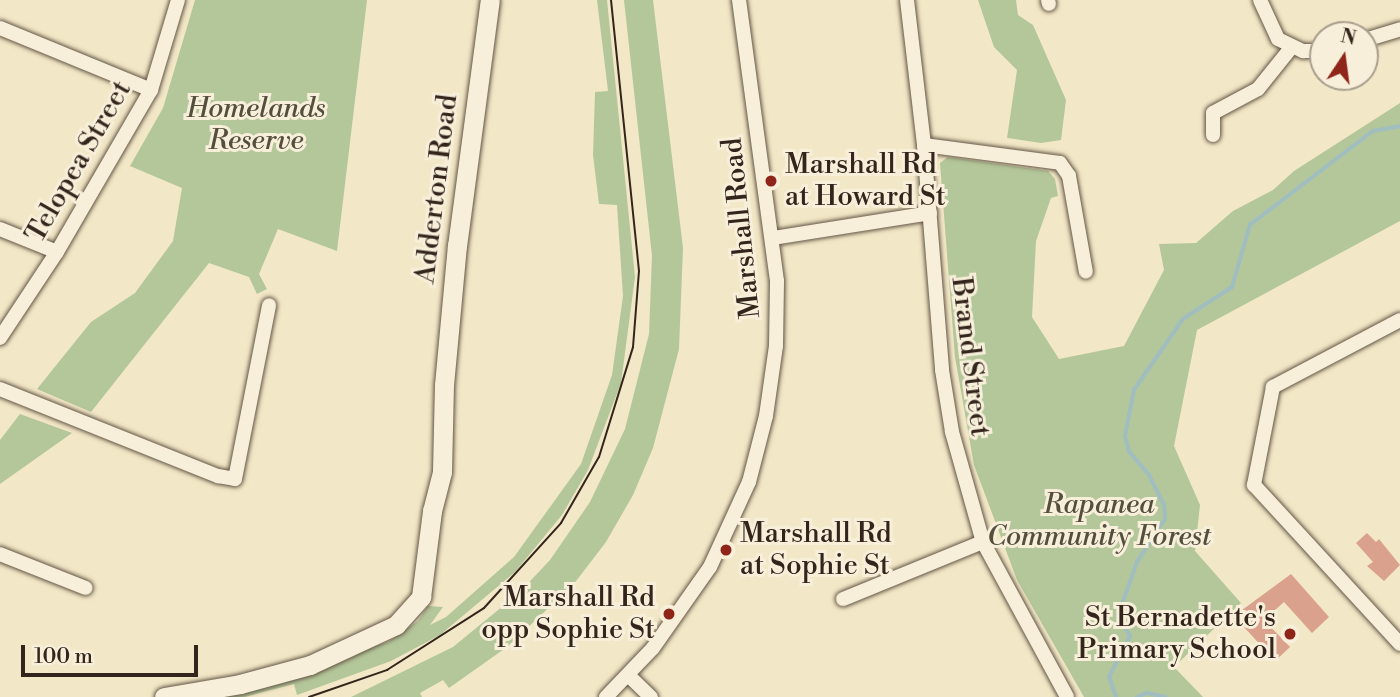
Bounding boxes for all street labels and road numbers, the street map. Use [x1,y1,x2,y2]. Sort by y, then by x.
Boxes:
street label: Telopea Street [19,75,139,249]
street label: Adderton Road [409,93,465,285]
street label: Marshall Road [716,136,768,320]
street label: Brand Street [944,275,996,439]

